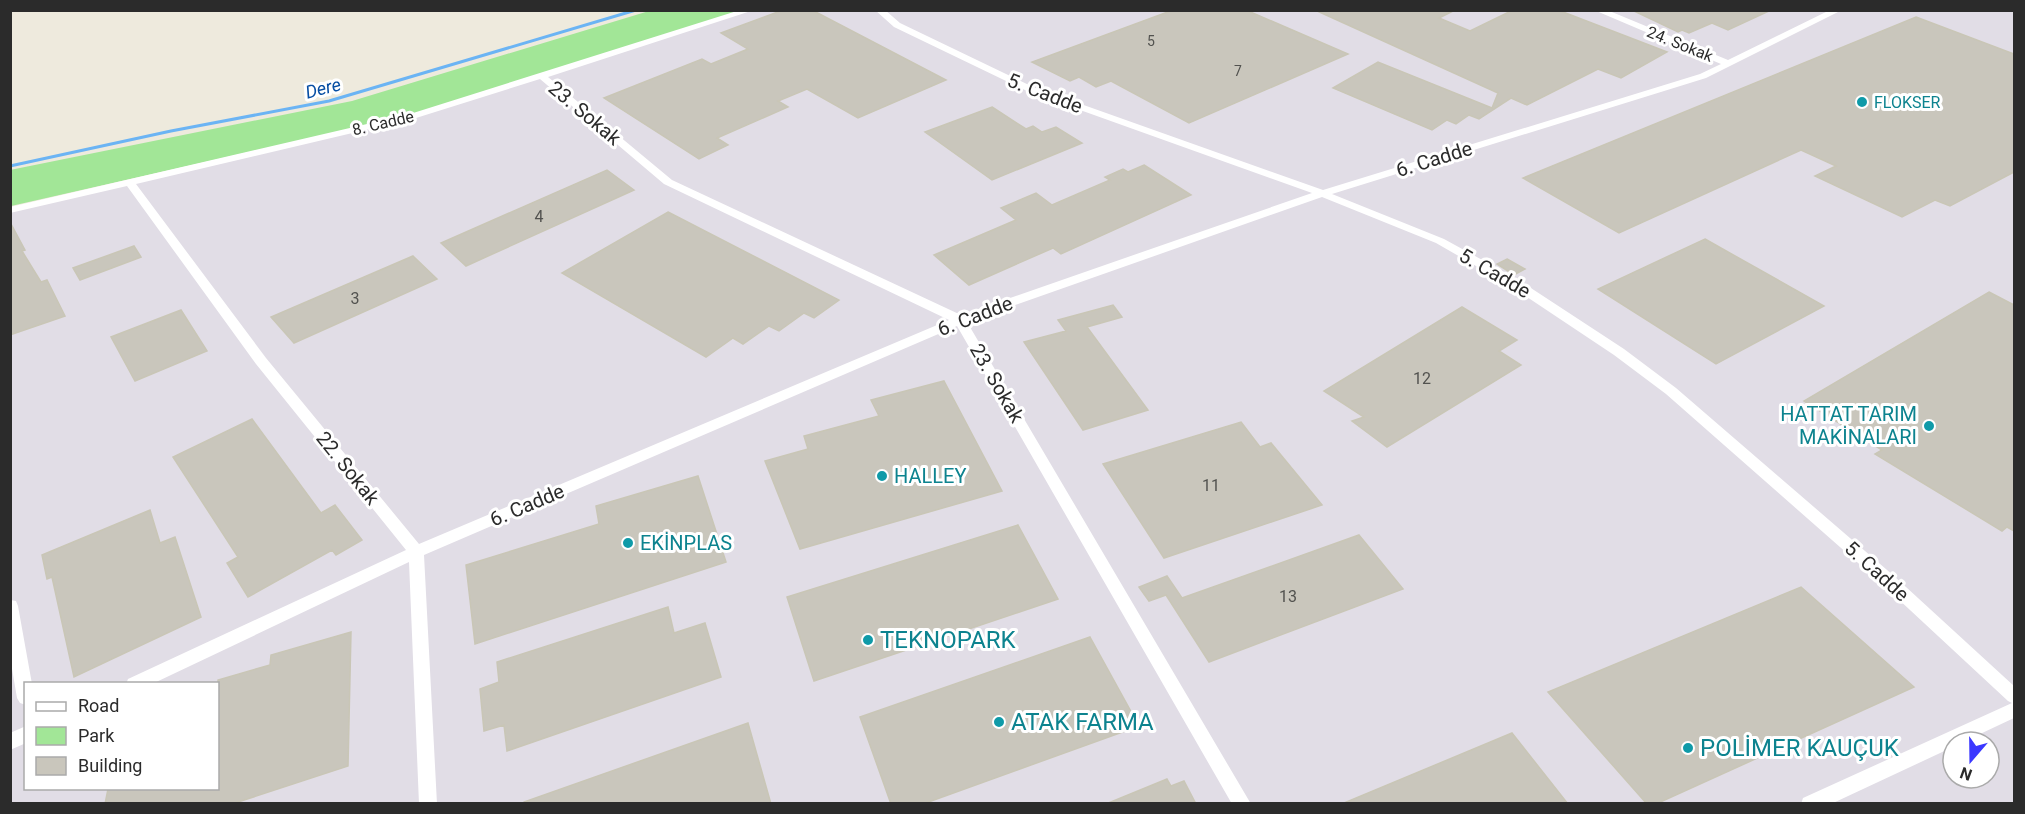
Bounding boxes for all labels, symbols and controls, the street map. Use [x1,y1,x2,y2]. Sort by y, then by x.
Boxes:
street label: 24. Sokak [1644,22,1717,66]
house number: 5 [1147,33,1155,49]
house number: 7 [1234,63,1242,79]
street label: 5. Cadde [1004,68,1086,118]
water label: Dere [303,73,343,103]
street label: 23. Sokak [544,76,627,151]
place label: FLOKSER [1874,93,1941,112]
marker: FLOKSER [1855,95,1869,109]
street label: 8. Cadde [350,107,416,139]
street label: 6. Cadde [1393,136,1475,182]
house number: 4 [535,207,544,226]
street label: 5. Cadde [1455,243,1535,303]
house number: 3 [351,289,360,308]
street label: 6. Cadde [934,291,1016,341]
street label: 23. Sokak [965,339,1030,427]
house number: 12 [1413,369,1431,388]
place label: HATTAT TARIM MAKİNALARI [1780,402,1917,449]
marker: HATTAT TARIM MAKİNALARI [1922,419,1936,433]
street label: 22. Sokak [311,427,385,510]
place label: HALLEY [894,464,966,488]
marker: HALLEY [875,469,889,483]
house number: 11 [1202,476,1220,495]
street label: 6. Cadde [486,479,568,531]
place label: EKİNPLAS [640,531,732,555]
marker: EKİNPLAS [621,536,635,550]
street label: 5. Cadde [1840,536,1914,606]
house number: 13 [1279,587,1297,606]
place label: TEKNOPARK [880,626,1017,654]
marker: TEKNOPARK [861,633,875,647]
legend [24,682,219,790]
text: Road [78,695,119,716]
place label: ATAK FARMA [1011,708,1154,736]
marker: ATAK FARMA [992,715,1006,729]
text: Park [78,725,115,746]
north arrow [1941,730,2001,790]
place label: POLİMER KAUÇUK [1700,734,1900,762]
marker: POLİMER KAUÇUK [1681,741,1695,755]
text: Building [78,755,142,776]
text: N [1957,763,1975,784]

